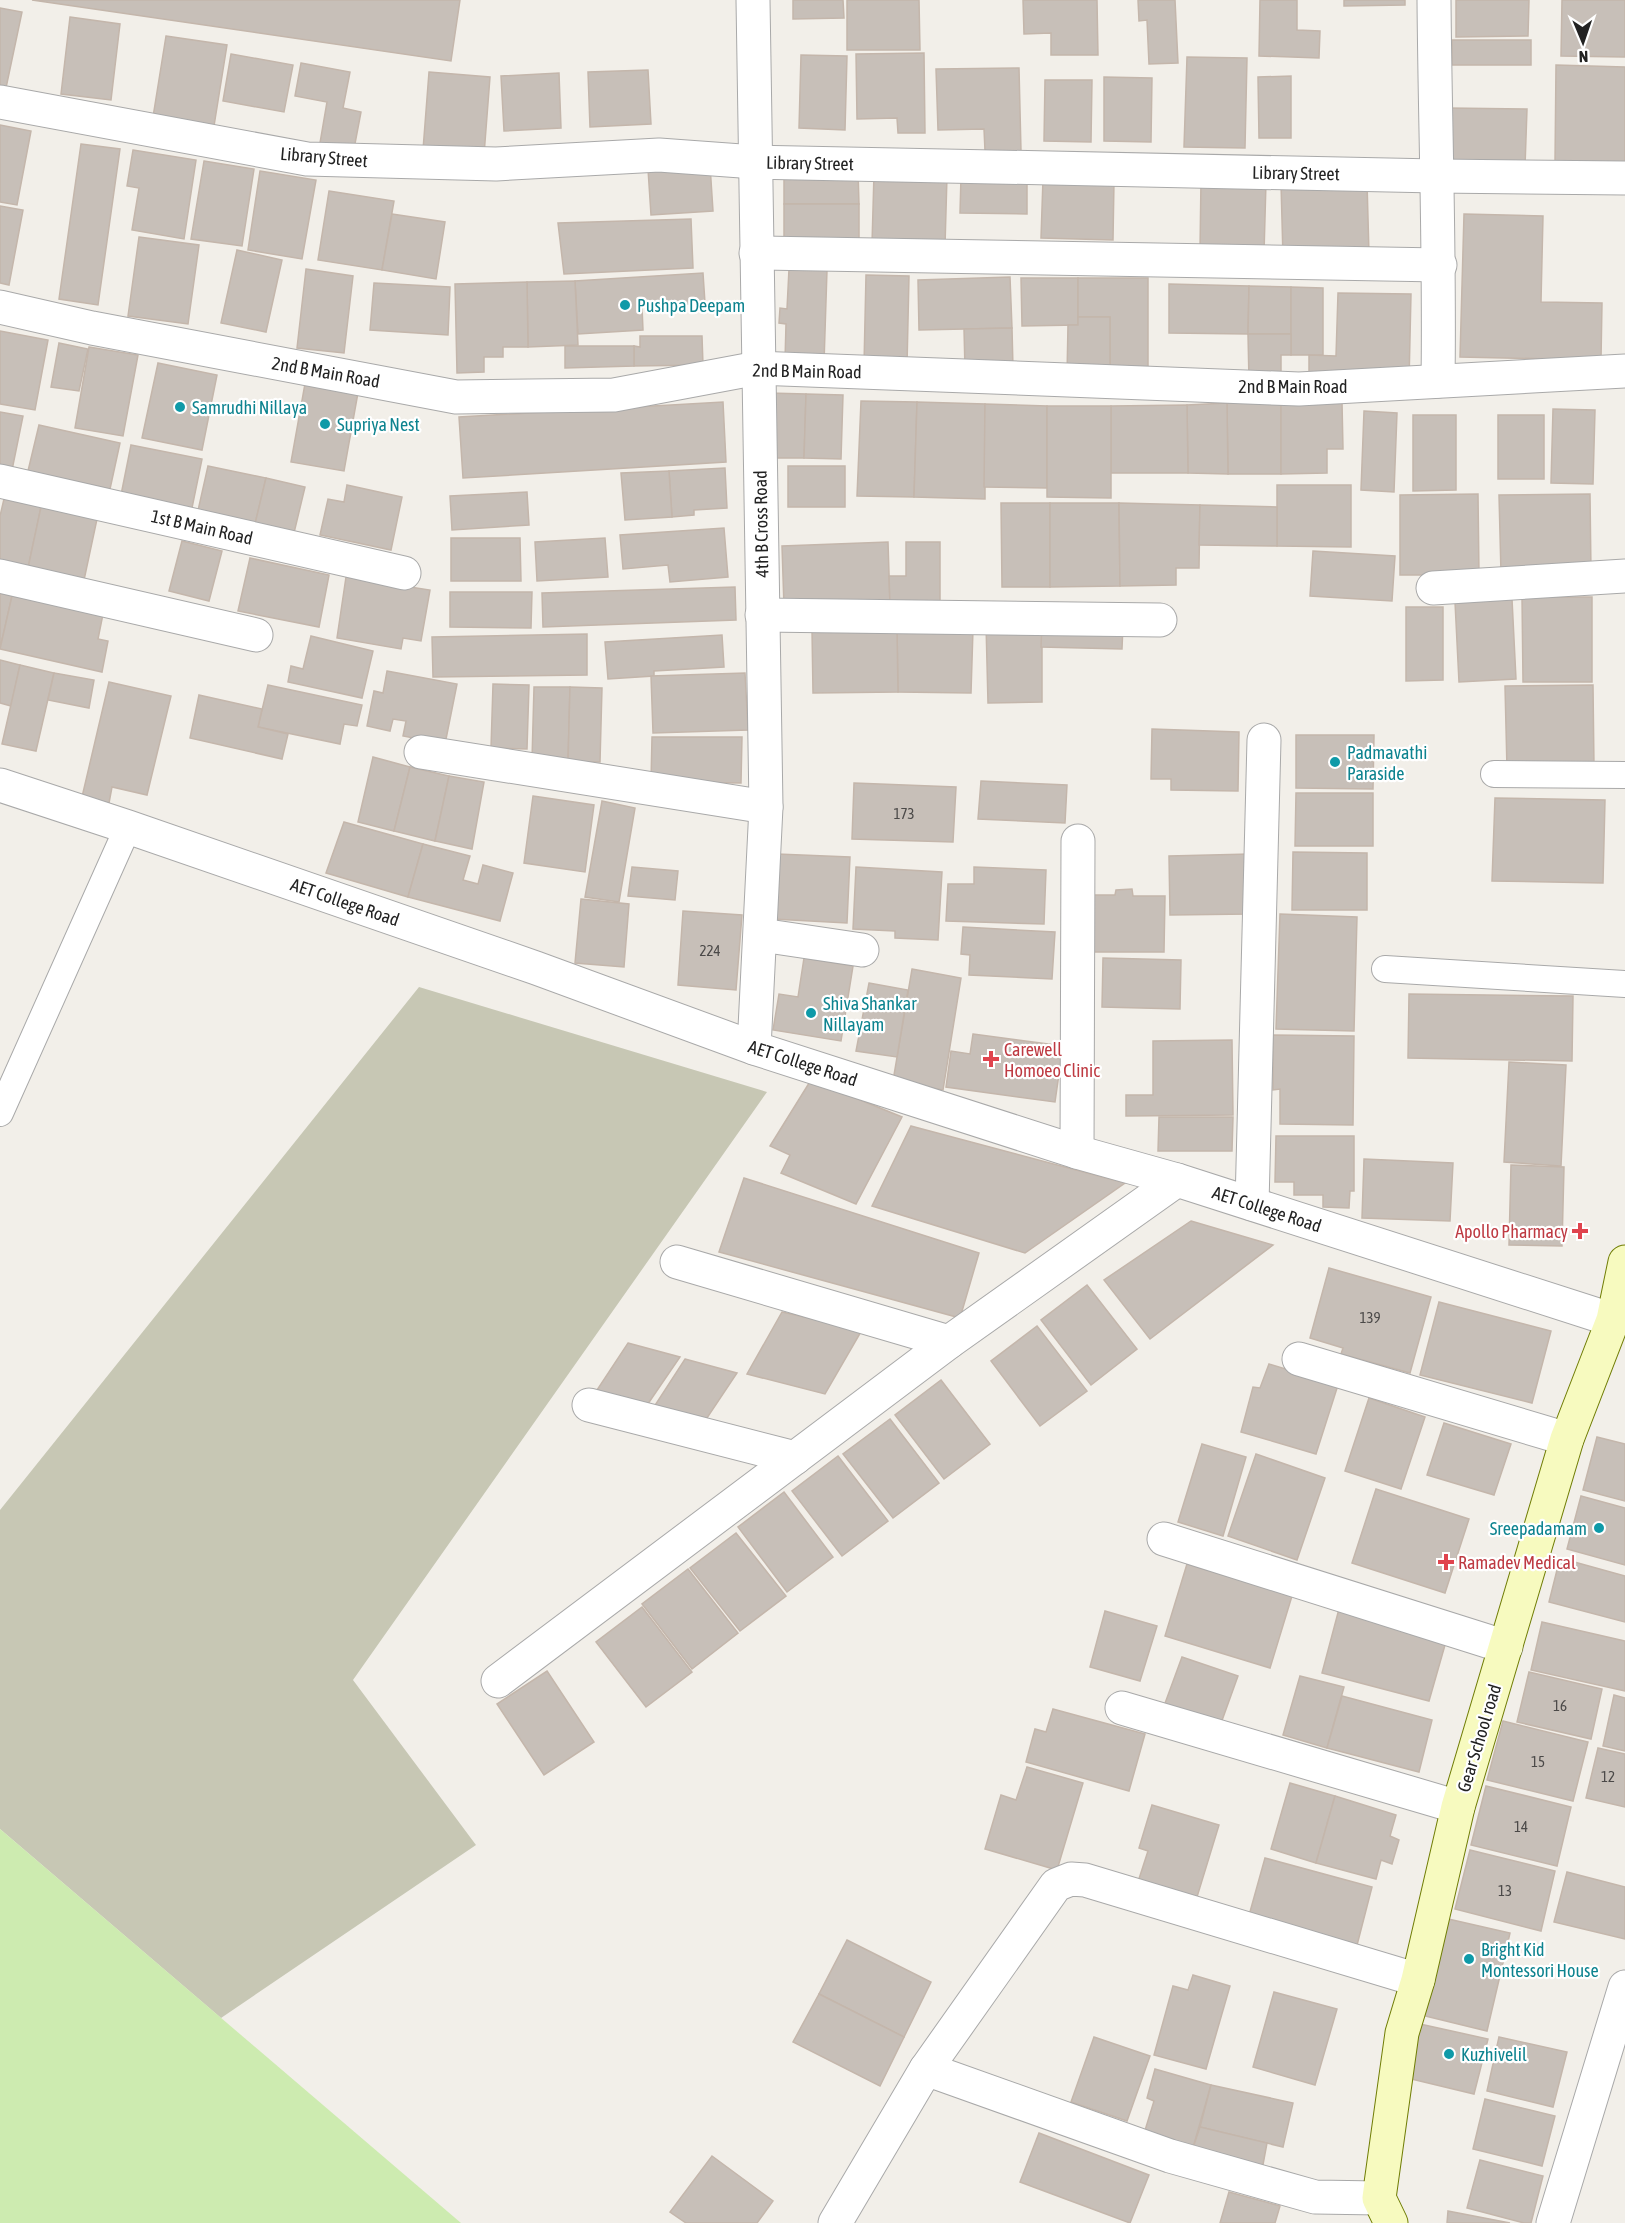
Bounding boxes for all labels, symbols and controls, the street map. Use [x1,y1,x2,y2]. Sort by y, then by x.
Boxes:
north arrow [1553,12,1613,72]
text: N [1578,48,1589,66]
street label: Library Street [279,143,369,171]
street label: Library Street [766,152,854,174]
street label: Library Street [1252,162,1340,184]
place label: Pushpa Deepam [637,295,745,316]
marker: Pushpa Deepam [618,298,632,312]
street label: 2nd B Main Road [270,352,382,392]
street label: 2nd B Main Road [752,360,862,382]
street label: 2nd B Main Road [1238,376,1348,397]
place label: Samrudhi Nillaya [192,397,307,418]
marker: Samrudhi Nillaya [173,400,187,414]
place label: Supriya Nest [337,414,420,435]
marker: Supriya Nest [318,417,332,431]
street label: 4th B Cross Road [750,470,772,578]
street label: 1st B Main Road [149,505,255,549]
place label: Padmavathi Paraside [1347,742,1427,784]
marker: Padmavathi Paraside [1328,755,1342,769]
house number: 173 [893,805,915,822]
street label: AET College Road [288,874,402,930]
house number: 224 [699,942,721,959]
place label: Shiva Shankar Nillayam [823,993,917,1035]
marker: Shiva Shankar Nillayam [804,1006,818,1020]
street label: AET College Road [746,1036,860,1090]
place label: Carewell Homoeo Clinic [1004,1039,1100,1081]
marker: Carewell Homoeo Clinic [982,1050,1000,1068]
street label: AET College Road [1210,1182,1324,1236]
place label: Apollo Pharmacy [1455,1221,1568,1242]
marker: Apollo Pharmacy [1573,1224,1587,1238]
house number: 139 [1359,1309,1381,1326]
place label: Sreepadamam [1490,1518,1587,1539]
marker: Sreepadamam [1592,1521,1606,1535]
place label: Ramadev Medical [1458,1552,1576,1573]
marker: Ramadev Medical [1439,1555,1453,1569]
street label: Gear School road [1453,1682,1505,1794]
house number: 16 [1553,1697,1567,1714]
house number: 15 [1531,1753,1545,1770]
house number: 12 [1601,1768,1615,1785]
house number: 14 [1514,1818,1528,1835]
house number: 13 [1498,1882,1512,1899]
place label: Bright Kid Montessori House [1481,1939,1599,1981]
marker: Bright Kid Montessori House [1462,1952,1476,1966]
place label: Kuzhivelil [1461,2044,1527,2065]
marker: Kuzhivelil [1442,2047,1456,2061]

